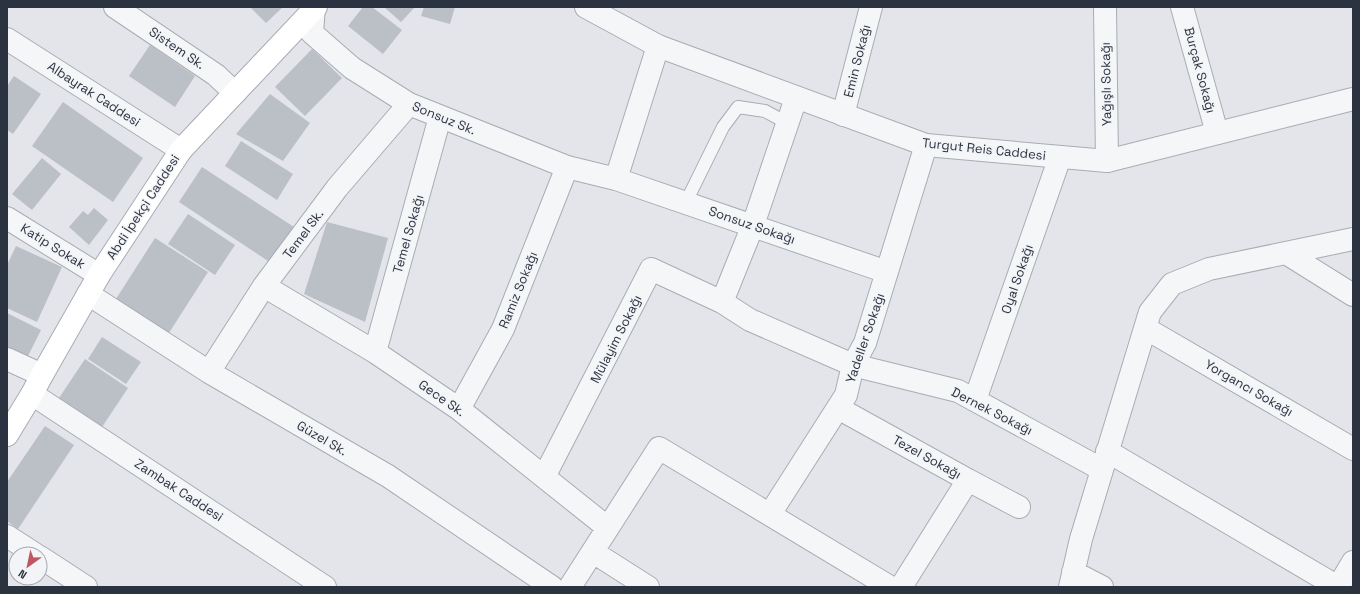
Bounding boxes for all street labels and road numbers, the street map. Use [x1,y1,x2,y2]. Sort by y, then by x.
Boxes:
street label: Sistem Sk. [146,23,208,73]
street label: Emin Sokağı [840,23,874,99]
street label: Burçak Sokağı [1180,25,1220,115]
street label: Yağışlı Sokağı [1097,42,1115,126]
street label: Albayrak Caddesi [44,58,144,130]
street label: Sonsuz Sk. [410,98,478,138]
street label: Turgut Reis Caddesi [921,134,1047,164]
street label: Abdi İpekçi Caddesi [103,151,183,263]
street label: Temel Sokağı [389,193,427,275]
street label: Sonsuz Sokağı [706,202,798,248]
street label: Temel Sk. [279,206,327,262]
street label: Katip Sokak [17,219,89,273]
street label: Oyal Sokağı [997,242,1037,316]
street label: Ramiz Sokağı [495,249,541,331]
street label: Yadeller Sokağı [842,291,888,385]
street label: Mülayim Sokağı [586,292,646,386]
street label: Yorgancı Sokağı [1202,356,1296,420]
street label: Gece Sk. [415,376,469,420]
street label: Dernek Sokağı [949,383,1035,439]
street label: Güzel Sk. [294,417,350,459]
street label: Tezel Sokağı [890,431,964,483]
street label: Zambak Caddesi [131,455,227,525]

